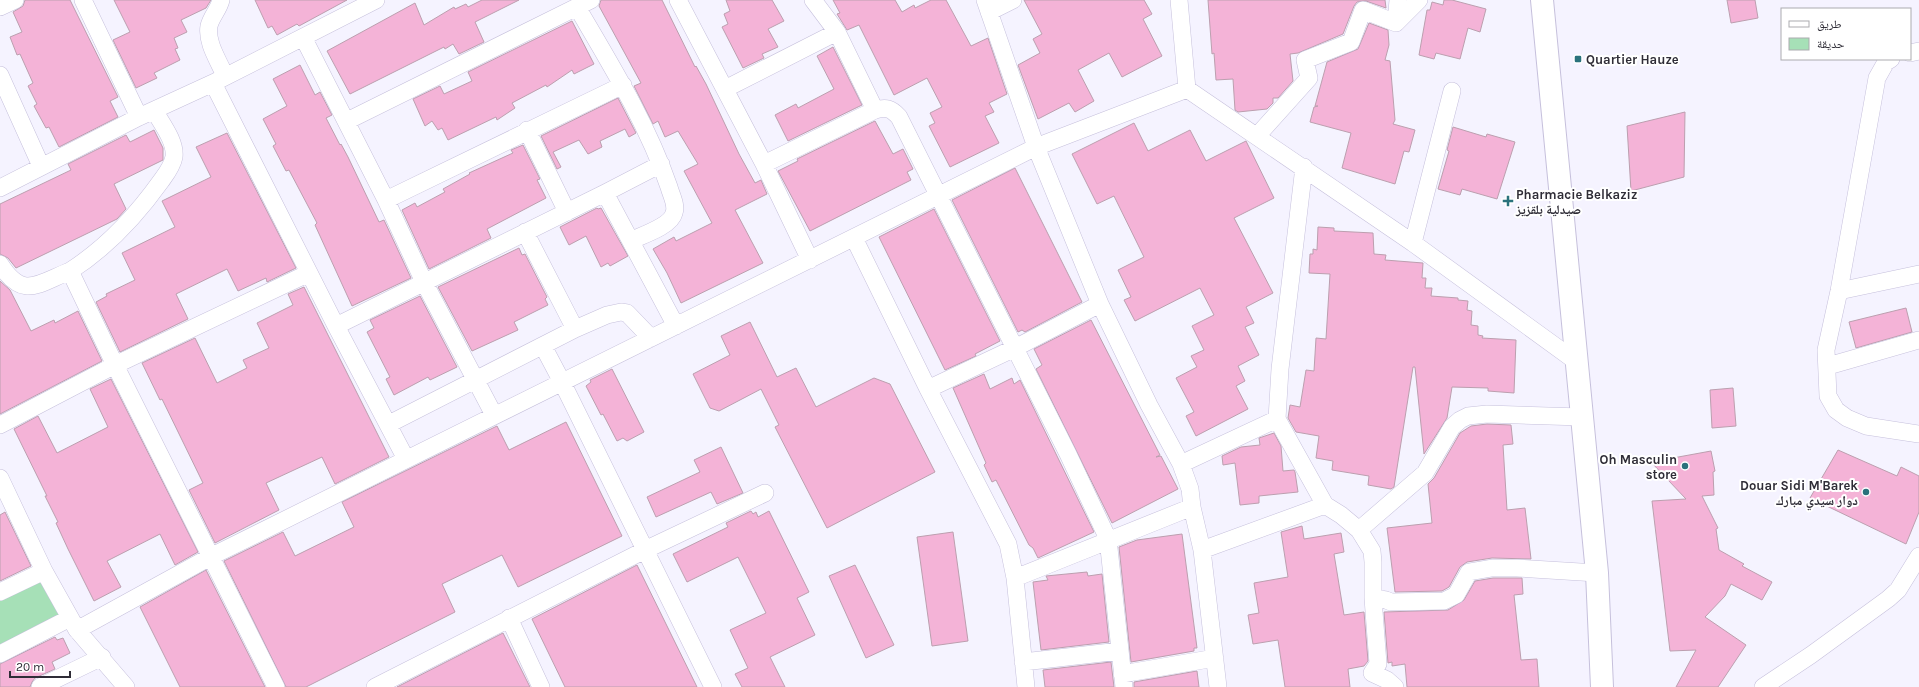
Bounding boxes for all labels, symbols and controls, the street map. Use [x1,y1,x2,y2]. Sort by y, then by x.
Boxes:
legend [1781,8,1911,60]
text: طريق [1817,17,1842,31]
text: حديقة [1817,37,1845,51]
place label: Quartier Hauze [1586,52,1679,67]
marker: Quartier Hauze [1573,54,1583,64]
place label: Pharmacie Belkaziz صيدلية بلقزيز [1515,187,1637,217]
marker: Pharmacie Belkaziz صيدلية بلقزيز [1503,196,1513,206]
place label: Oh Masculin store [1600,452,1677,482]
marker: Oh Masculin store [1680,461,1690,471]
place label: Douar Sidi M'Barek دوار سيدي مبارك [1740,478,1858,511]
marker: Douar Sidi M'Barek دوار سيدي مبارك [1861,487,1871,497]
scale bar [10,653,70,679]
text: 20 m [16,660,44,674]

